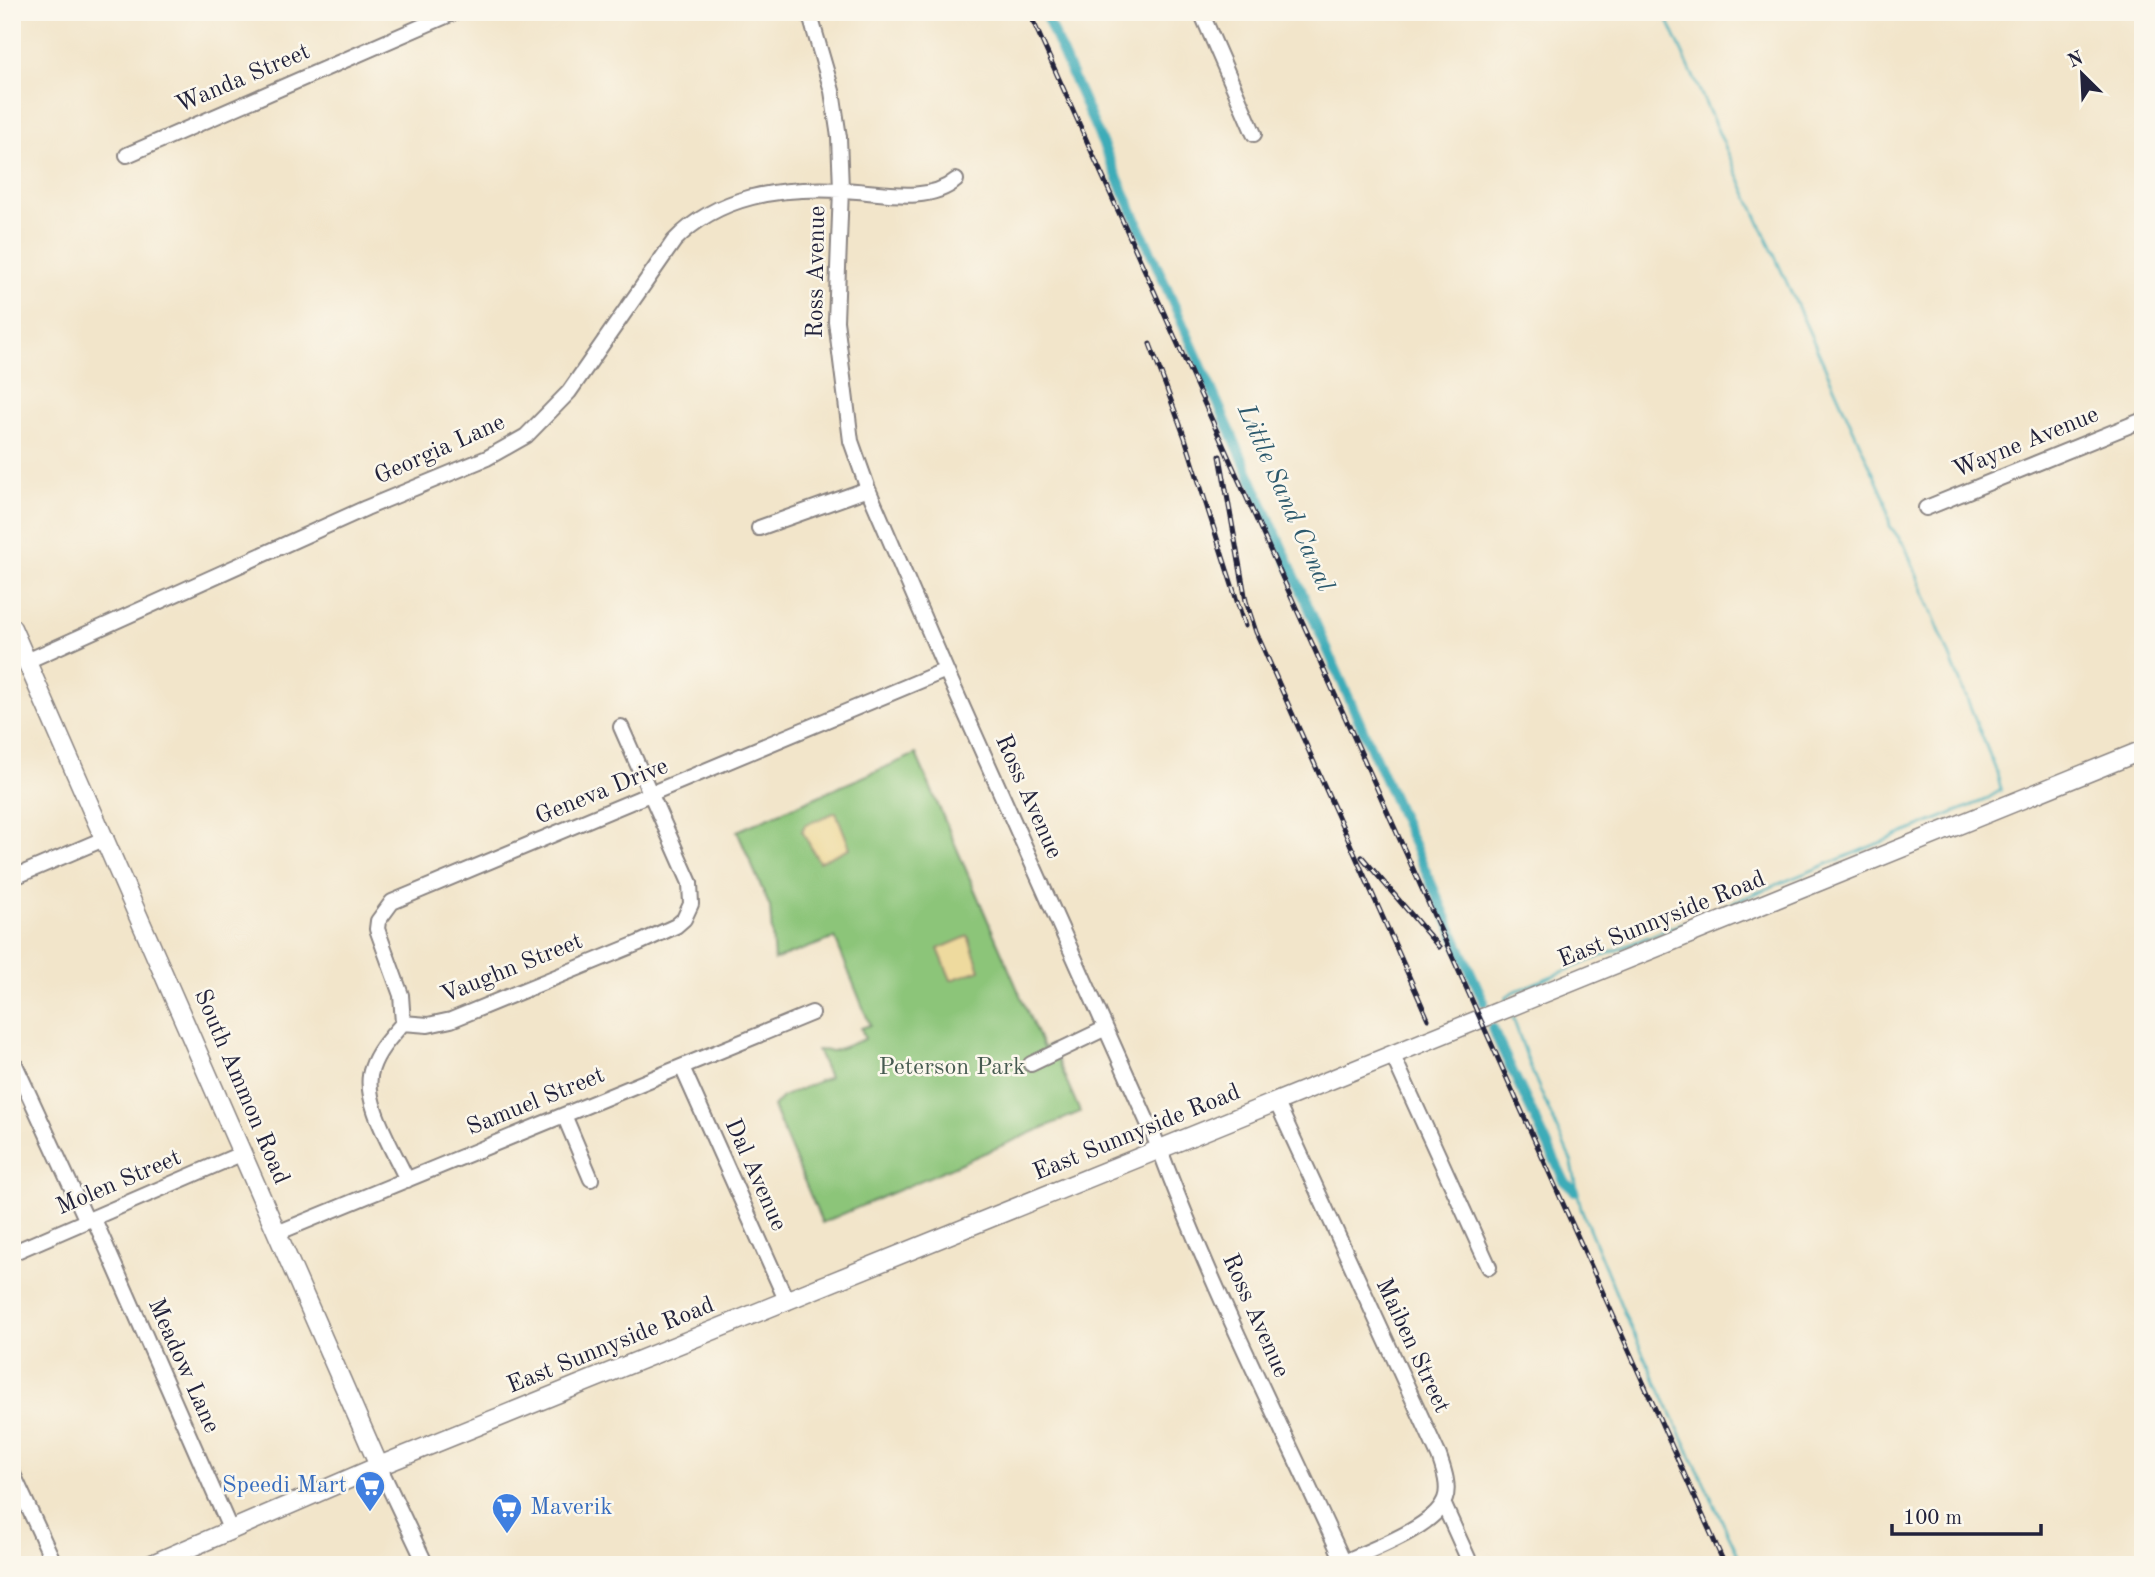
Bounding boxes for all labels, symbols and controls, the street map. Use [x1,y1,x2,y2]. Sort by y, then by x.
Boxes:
north arrow [2046,38,2116,108]
street label: Wanda Street [172,40,314,118]
text: N [2066,49,2087,72]
street label: Ross Avenue [804,205,830,339]
water label: Little Sand Canal [1232,399,1338,596]
street label: Wayne Avenue [1950,403,2102,483]
street label: Georgia Lane [371,411,509,489]
street label: Ross Avenue [990,731,1066,863]
street label: Geneva Drive [532,755,672,829]
street label: East Sunnyside Road [1555,867,1769,973]
street label: Vaughn Street [438,930,586,1008]
street label: South Ammon Road [189,986,293,1188]
park label: Peterson Park [879,1056,1025,1080]
street label: Samuel Street [464,1063,608,1141]
street label: East Sunnyside Road [1030,1080,1244,1186]
street label: Dal Avenue [720,1115,790,1235]
street label: Molen Street [53,1146,185,1220]
street label: Ross Avenue [1217,1250,1293,1382]
street label: Maiben Street [1370,1275,1454,1417]
street label: East Sunnyside Road [504,1293,718,1399]
street label: Meadow Lane [143,1295,223,1437]
supermarket icon: Speedi Mart [353,1469,387,1513]
place label: Speedi Mart [222,1474,347,1498]
supermarket icon: Maverik [490,1491,524,1535]
scale bar [1892,1493,2041,1537]
place label: Maverik [530,1496,613,1520]
text: 100 m [1903,1508,1962,1529]

